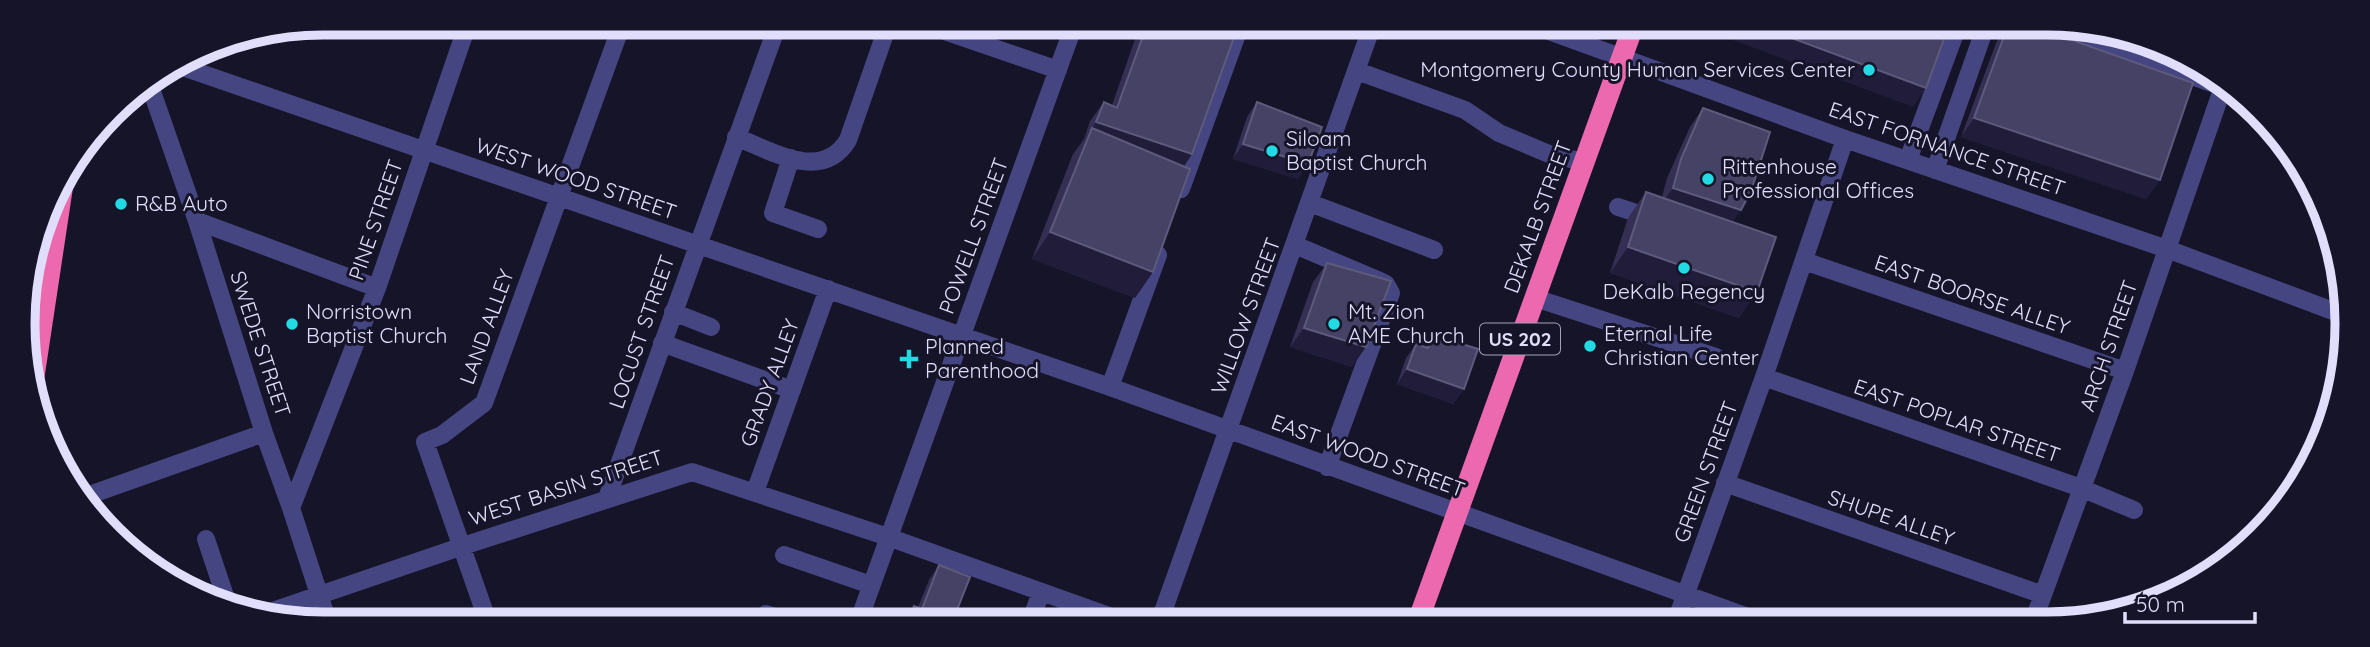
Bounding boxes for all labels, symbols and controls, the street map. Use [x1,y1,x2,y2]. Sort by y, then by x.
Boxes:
place label: Montgomery County Human Services Center [1420,56,1855,82]
marker: Montgomery County Human Services Center [1861,62,1877,78]
street label: EAST FORNANCE STREET [1826,95,2069,201]
place label: Siloam Baptist Church [1286,125,1427,175]
street label: WEST WOOD STREET [472,131,680,225]
street label: DEKALB STREET [1497,137,1577,296]
marker: Siloam Baptist Church [1264,143,1280,159]
place label: Rittenhouse Professional Offices [1722,153,1914,203]
street label: POWELL STREET [933,154,1013,317]
street label: PINE STREET [342,156,408,283]
marker: Rittenhouse Professional Offices [1700,171,1716,187]
place label: R&B Auto [135,190,228,216]
marker: R&B Auto [113,196,129,212]
street label: WILLOW STREET [1205,234,1285,398]
street label: EAST BOORSE ALLEY [1871,248,2074,340]
street label: LOCUST STREET [603,251,680,412]
marker: DeKalb Regency [1676,260,1692,276]
street label: LAND ALLEY [453,265,519,388]
street label: SWEDE STREET [225,267,297,420]
street label: ARCH STREET [2073,277,2143,415]
place label: DeKalb Regency [1603,278,1765,304]
place label: Norristown Baptist Church [306,298,447,348]
place label: Mt. Zion AME Church [1348,298,1465,348]
street label: GRADY ALLEY [734,315,804,450]
marker: Norristown Baptist Church [284,316,300,332]
marker: Mt. Zion AME Church [1326,316,1342,332]
place label: Eternal Life Christian Center [1604,320,1759,370]
road number: US 202 [1480,324,1560,354]
place label: Planned Parenthood [925,333,1039,383]
marker: Eternal Life Christian Center [1582,338,1598,354]
marker: Planned Parenthood [899,349,919,369]
street label: EAST POPLAR STREET [1851,373,2064,468]
street label: GREEN STREET [1667,397,1743,546]
street label: EAST WOOD STREET [1268,408,1469,502]
street label: WEST BASIN STREET [465,443,666,531]
street label: SHUPE ALLEY [1825,483,1958,551]
scale bar [2125,580,2254,624]
text: 50 m [2136,591,2185,617]

